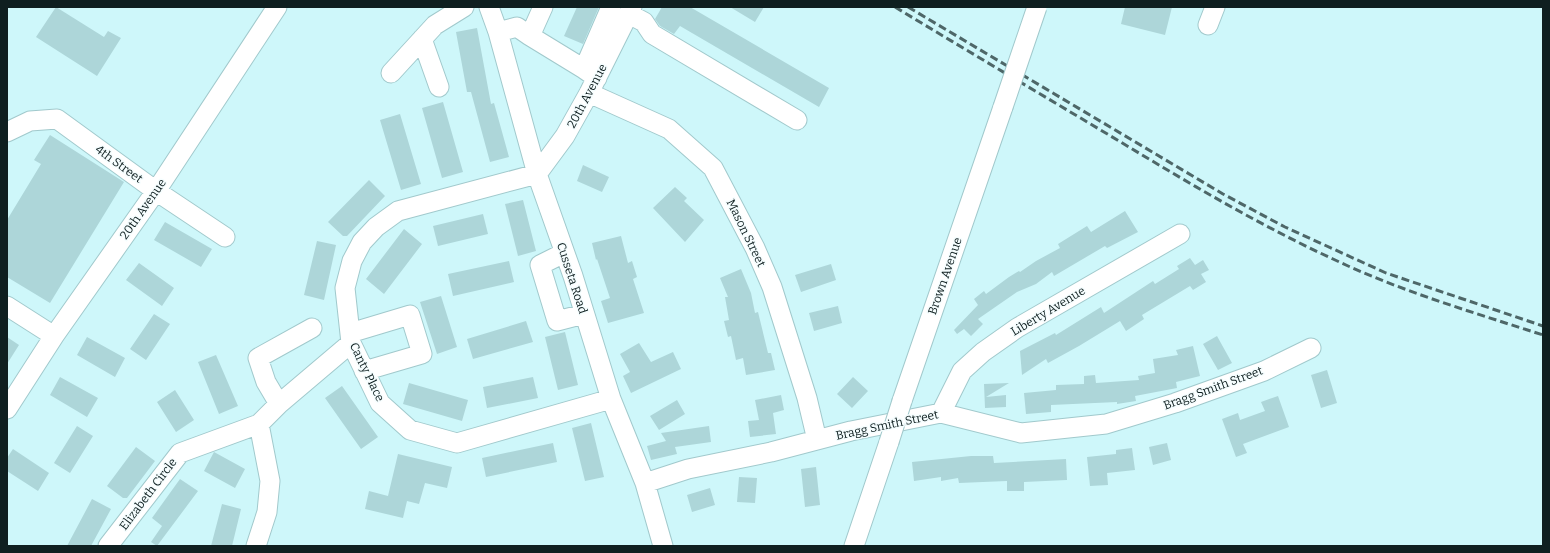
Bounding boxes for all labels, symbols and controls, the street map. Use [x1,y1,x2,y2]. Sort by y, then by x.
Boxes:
street label: 20th Avenue [564,62,610,130]
street label: 4th Street [93,142,146,186]
street label: 20th Avenue [117,176,169,242]
street label: Mason Street [724,197,769,270]
street label: Brown Avenue [925,235,965,317]
street label: Cusseta Road [554,241,590,315]
street label: Liberty Avenue [1008,283,1088,339]
street label: Canty Place [347,340,387,404]
street label: Bragg Smith Street [1161,363,1265,412]
street label: Bragg Smith Street [834,407,940,443]
street label: Elizabeth Circle [116,455,180,533]

